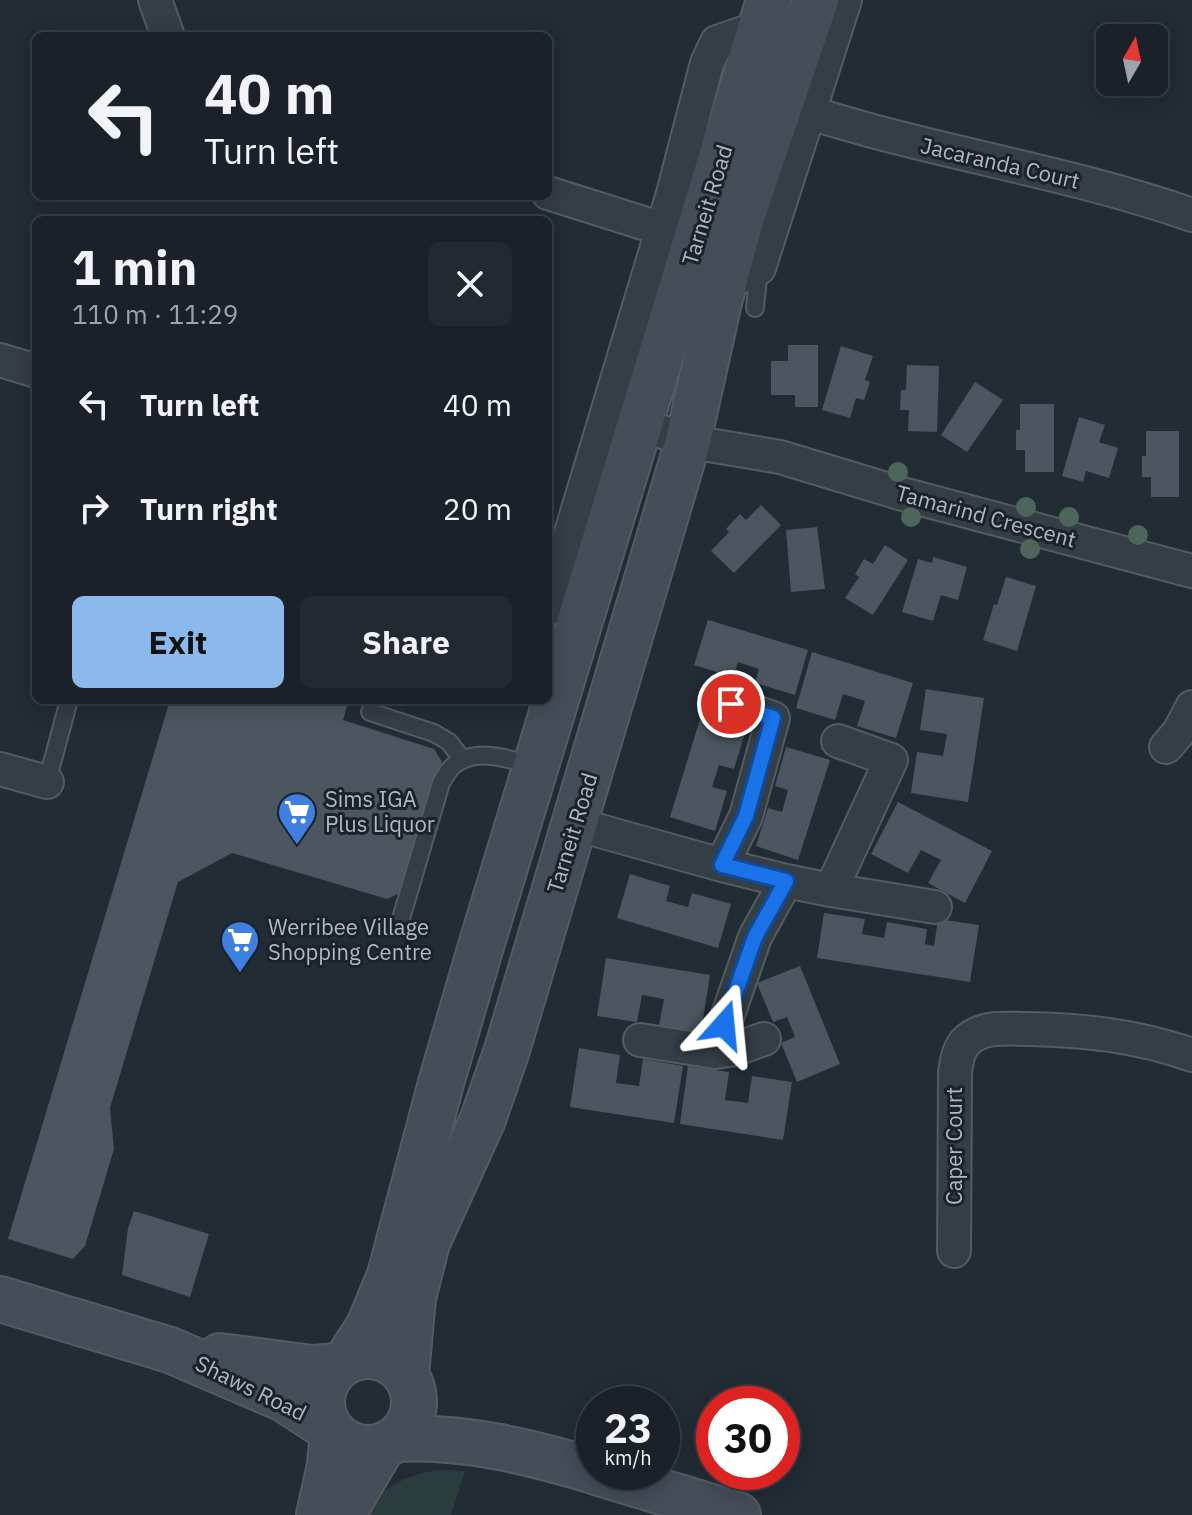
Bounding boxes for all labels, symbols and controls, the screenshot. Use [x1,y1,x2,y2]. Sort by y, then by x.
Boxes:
north arrow [1096,24,1168,96]
map controls [1096,24,1168,96]
text: 40 m [204,57,334,129]
icon: left [72,64,176,168]
text: Turn left [204,127,339,174]
street label: Jacaranda Court [918,130,1082,195]
street label: Tarneit Road [674,141,739,269]
text: 1 min [72,236,197,298]
button: close [428,242,512,326]
text: 110 m · 11:29 [72,297,238,331]
icon: left [72,382,116,426]
text: Turn left [140,385,259,424]
text: 40 m [443,385,512,424]
street label: Tamarind Crescent [893,478,1079,554]
icon: right [72,486,116,530]
text: Turn right [140,489,278,528]
text: 20 m [443,489,512,528]
button: Exit [72,596,284,688]
button: Share [300,596,512,688]
pin [697,670,765,738]
icon: arrive [709,682,753,726]
street label: Tarneit Road [539,769,604,897]
place label: Sims IGA Plus Liquor [325,784,435,838]
supermarket icon: Sims IGA Plus Liquor [276,791,318,846]
place label: Werribee Village Shopping Centre [268,912,432,966]
supermarket icon: Werribee Village Shopping Centre [219,919,261,974]
position arrow [682,983,766,1067]
street label: Caper Court [939,1087,968,1205]
street label: Shaws Road [191,1348,312,1427]
speed limit sign: 30 [696,1386,800,1490]
text: 23 [604,1402,652,1454]
text: km/h [604,1444,652,1471]

